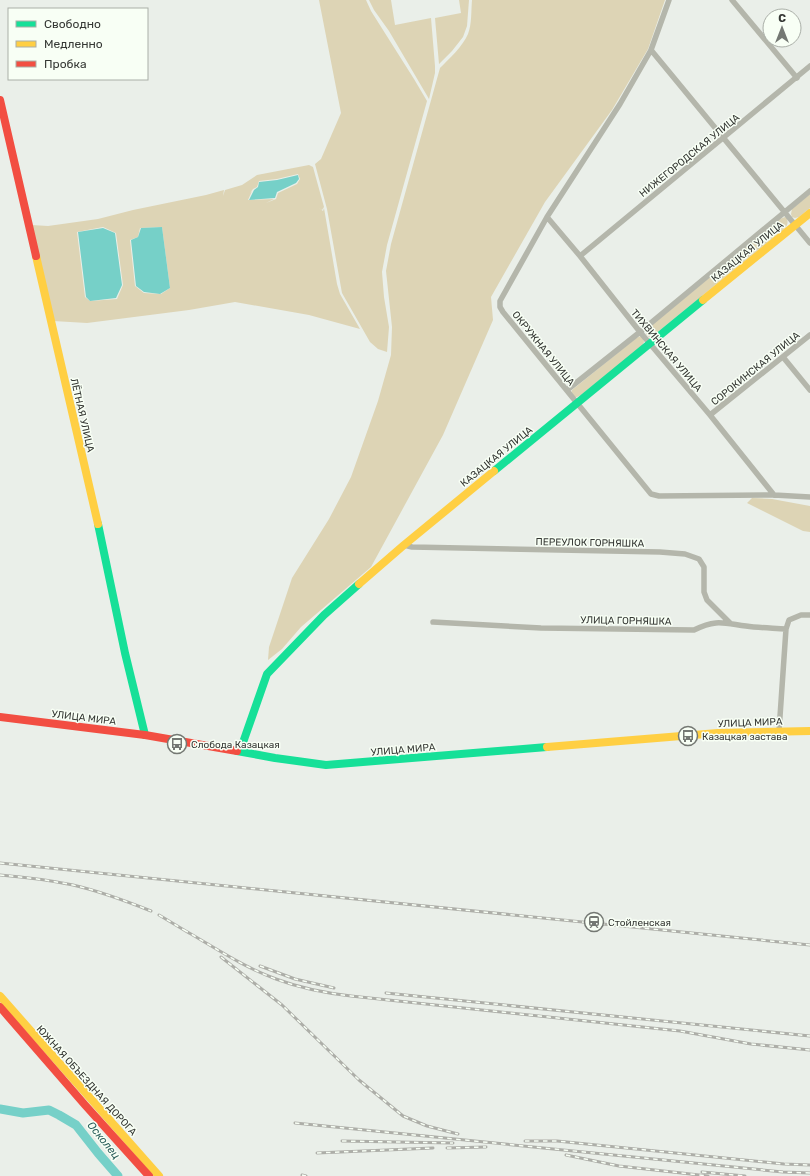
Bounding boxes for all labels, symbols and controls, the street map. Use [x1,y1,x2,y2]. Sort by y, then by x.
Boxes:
legend [8,8,148,80]
north arrow [762,8,802,48]
text: С [778,12,786,25]
text: Свободно [44,17,101,31]
text: Медленно [44,37,103,51]
text: Пробка [44,57,87,71]
street label: НИЖЕГОРОДСКАЯ УЛИЦА [637,111,742,200]
street label: КАЗАЦКАЯ УЛИЦА [709,219,786,285]
street label: ТИХВИНСКАЯ УЛИЦА [628,307,704,394]
street label: ОКРУЖНАЯ УЛИЦА [509,309,577,389]
street label: СОРОКИНСКАЯ УЛИЦА [709,329,803,408]
street label: ЛЁТНАЯ УЛИЦА [68,377,96,454]
street label: КАЗАЦКАЯ УЛИЦА [458,424,535,490]
street label: ПЕРЕУЛОК ГОРНЯШКА [536,536,645,550]
street label: УЛИЦА ГОРНЯШКА [580,614,672,628]
street label: УЛИЦА МИРА [51,708,117,728]
street label: УЛИЦА МИРА [717,716,783,730]
bus stop icon: Казацкая застава [677,725,699,747]
place label: Казацкая застава [702,731,787,743]
bus stop icon: Слобода Казацкая [166,733,188,755]
place label: Слобода Казацкая [191,739,280,751]
street label: УЛИЦА МИРА [370,741,436,759]
station icon: Стойленская [583,911,605,933]
place label: Стойленская [608,917,671,929]
street label: ЮЖНАЯ ОБЪЕЗДНАЯ ДОРОГА [34,1023,139,1138]
water label: Осколец [84,1119,123,1162]

